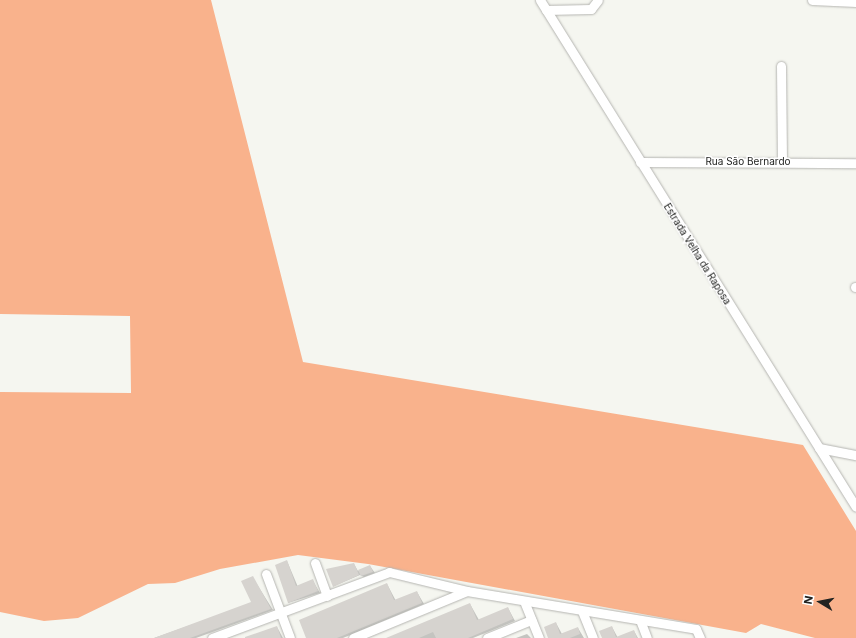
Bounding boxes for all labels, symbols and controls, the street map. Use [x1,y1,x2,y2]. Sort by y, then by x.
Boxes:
street label: Rua São Bernardo [705,156,791,168]
street label: Estrada Velha da Raposa [661,201,733,307]
north arrow [800,582,840,622]
text: N [801,595,816,605]

